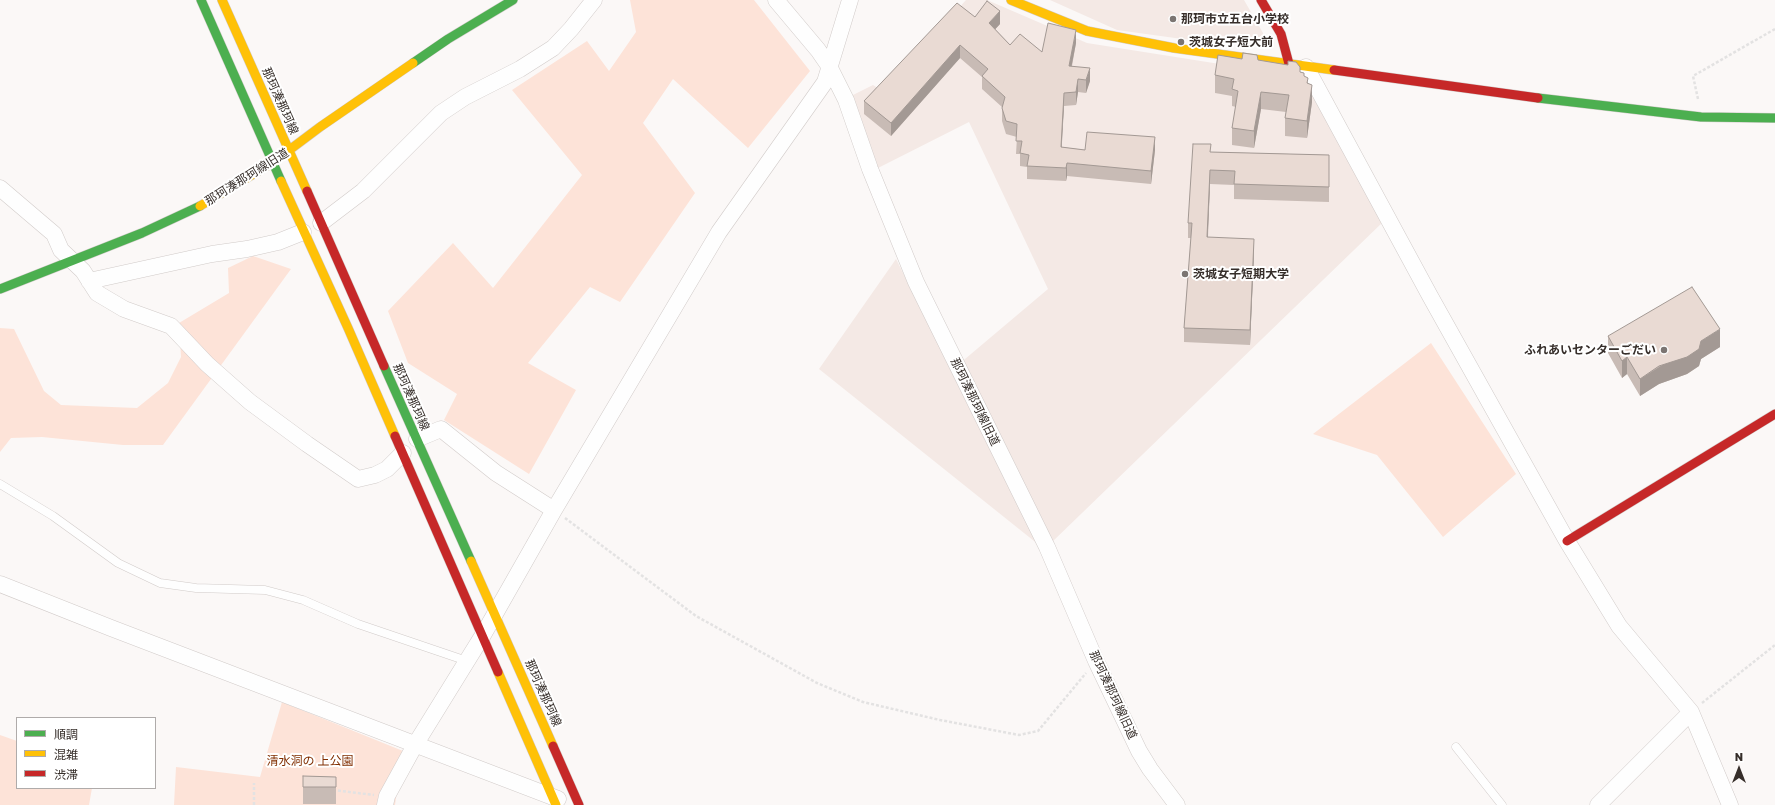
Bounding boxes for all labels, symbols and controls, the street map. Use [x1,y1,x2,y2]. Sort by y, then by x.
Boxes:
place label: 那珂市立五台小学校 [1181,12,1289,26]
marker: 那珂市立五台小学校 [1168,14,1178,24]
place label: 茨城女子短大前 [1189,35,1273,49]
marker: 茨城女子短大前 [1176,37,1186,47]
street label: 那珂湊那珂線 [259,65,301,137]
street label: 那珂湊那珂線旧道 [202,145,292,209]
place label: 茨城女子短期大学 [1193,267,1289,281]
marker: 茨城女子短期大学 [1180,269,1190,279]
place label: ふれあいセンターごだい [1524,343,1656,357]
marker: ふれあいセンターごだい [1659,345,1669,355]
street label: 那珂湊那珂線旧道 [947,356,1003,448]
street label: 那珂湊那珂線 [390,361,432,433]
street label: 那珂湊那珂線旧道 [1086,648,1140,742]
street label: 那珂湊那珂線 [522,657,564,729]
legend [16,717,156,789]
text: 順調 [54,727,78,742]
text: 混雑 [54,747,78,762]
north arrow [1719,749,1759,789]
text: N [1735,750,1743,763]
park label: 清水洞の 上公園 [267,754,353,768]
text: 渋滞 [54,767,78,782]

